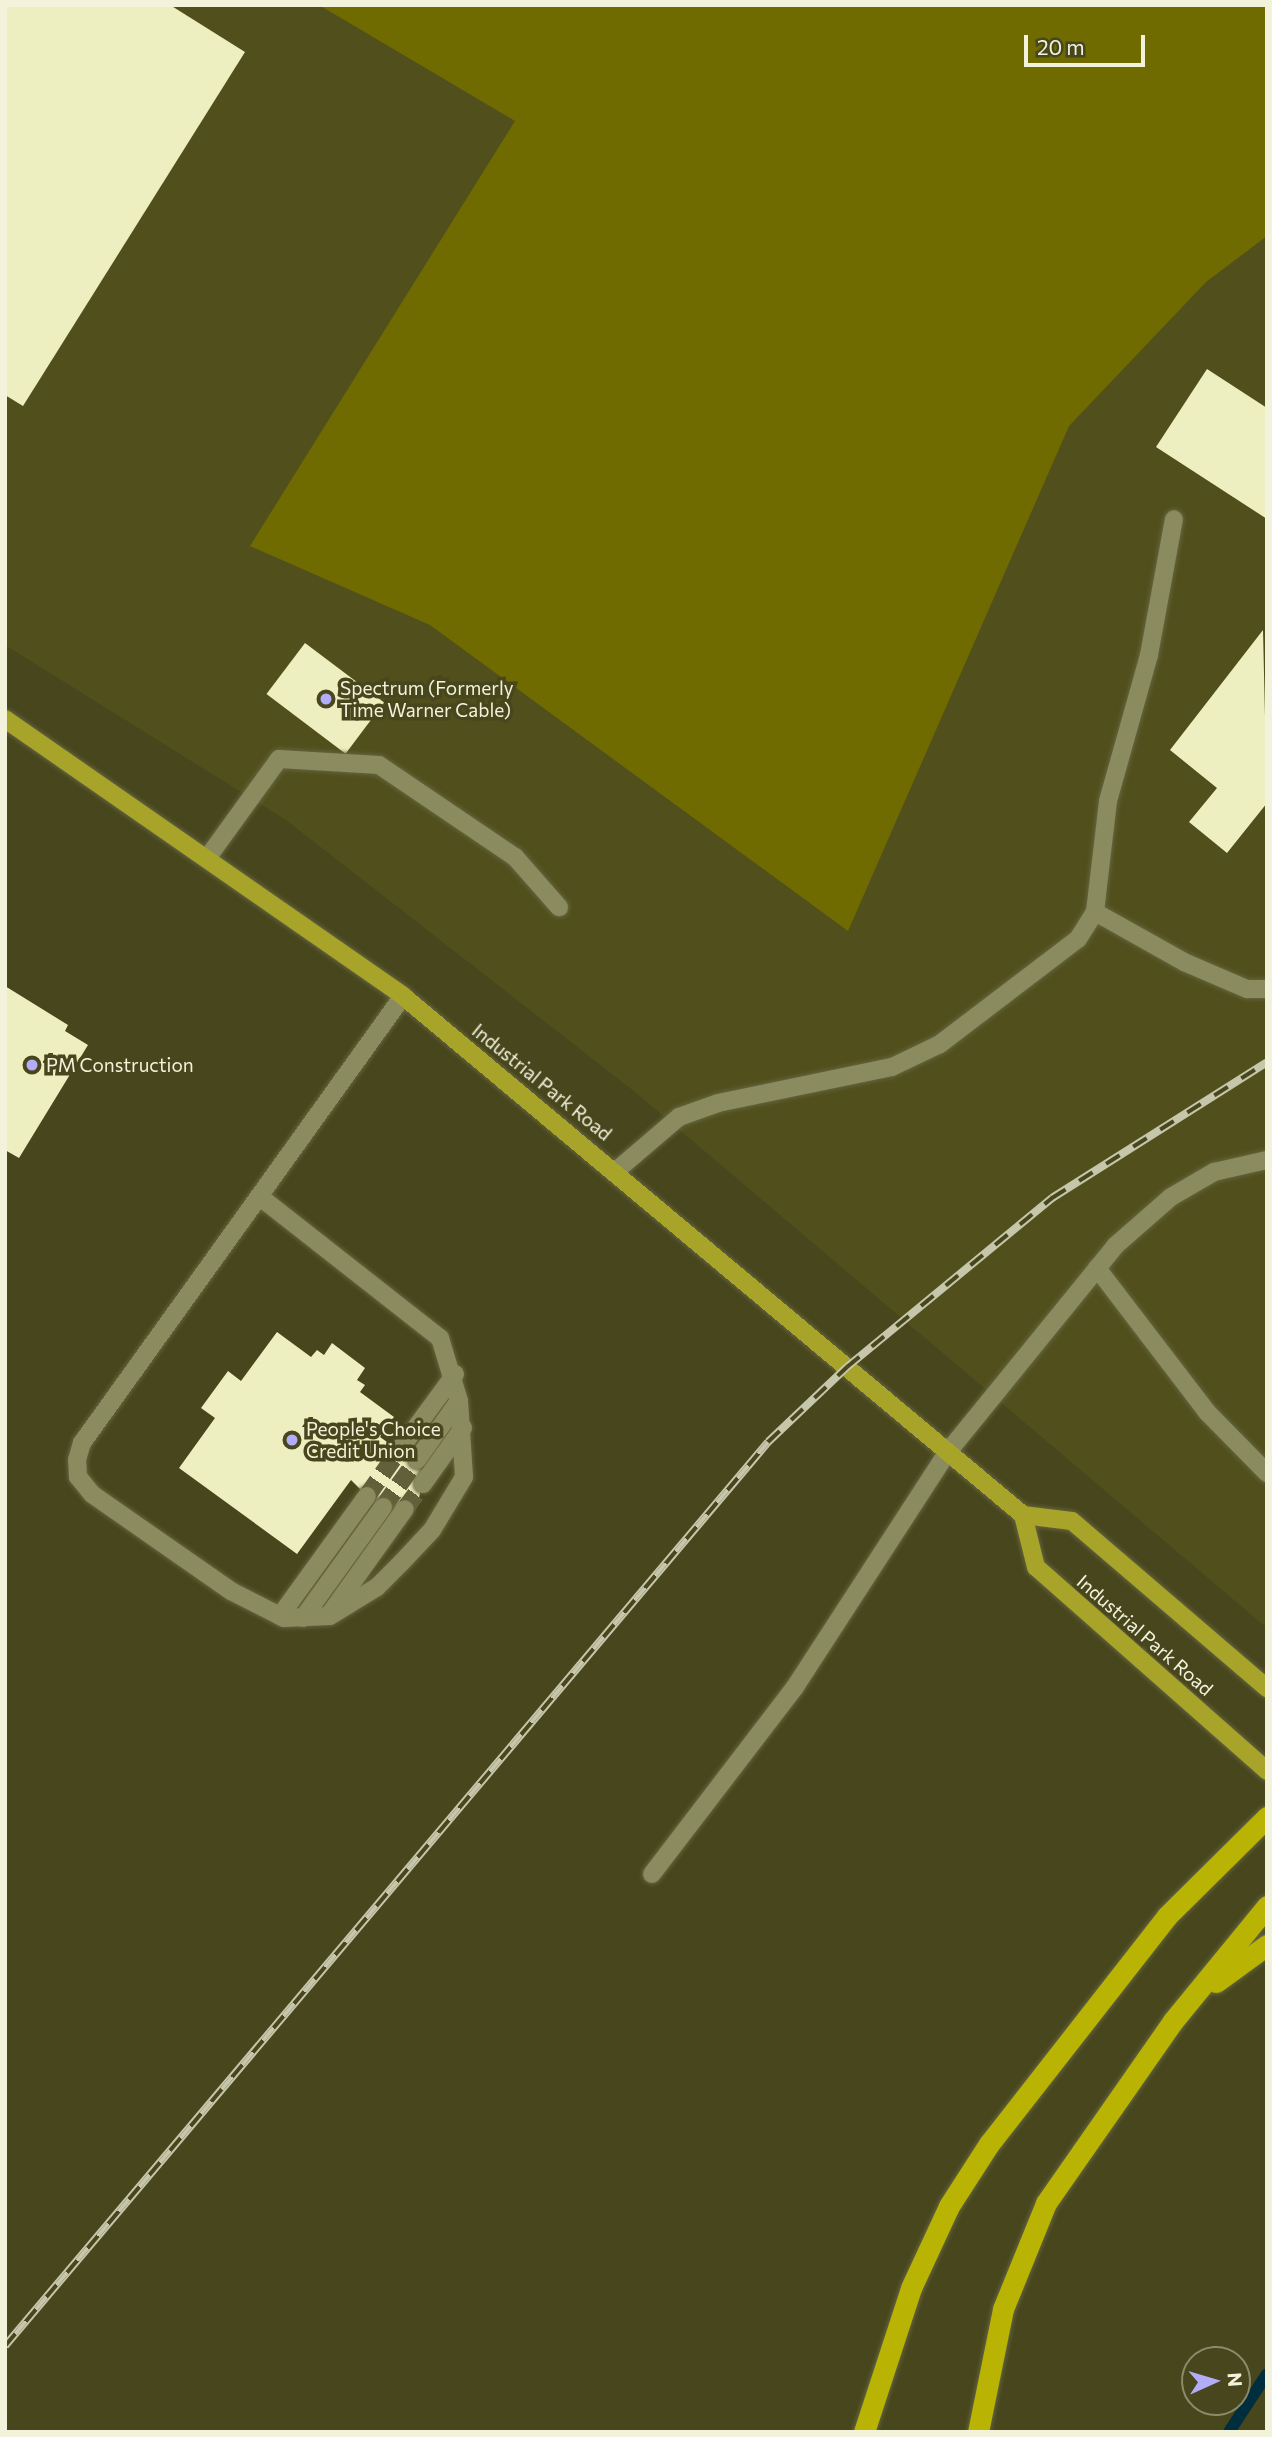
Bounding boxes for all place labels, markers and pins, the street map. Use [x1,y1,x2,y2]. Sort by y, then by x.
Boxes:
place label: Spectrum (Formerly Time Warner Cable) [340,677,514,721]
marker: Spectrum (Formerly Time Warner Cable) [318,691,334,707]
place label: PM Construction [46,1054,194,1076]
marker: PM Construction [24,1057,40,1073]
place label: People's Choice Credit Union [306,1418,441,1462]
marker: People's Choice Credit Union [284,1432,300,1448]

